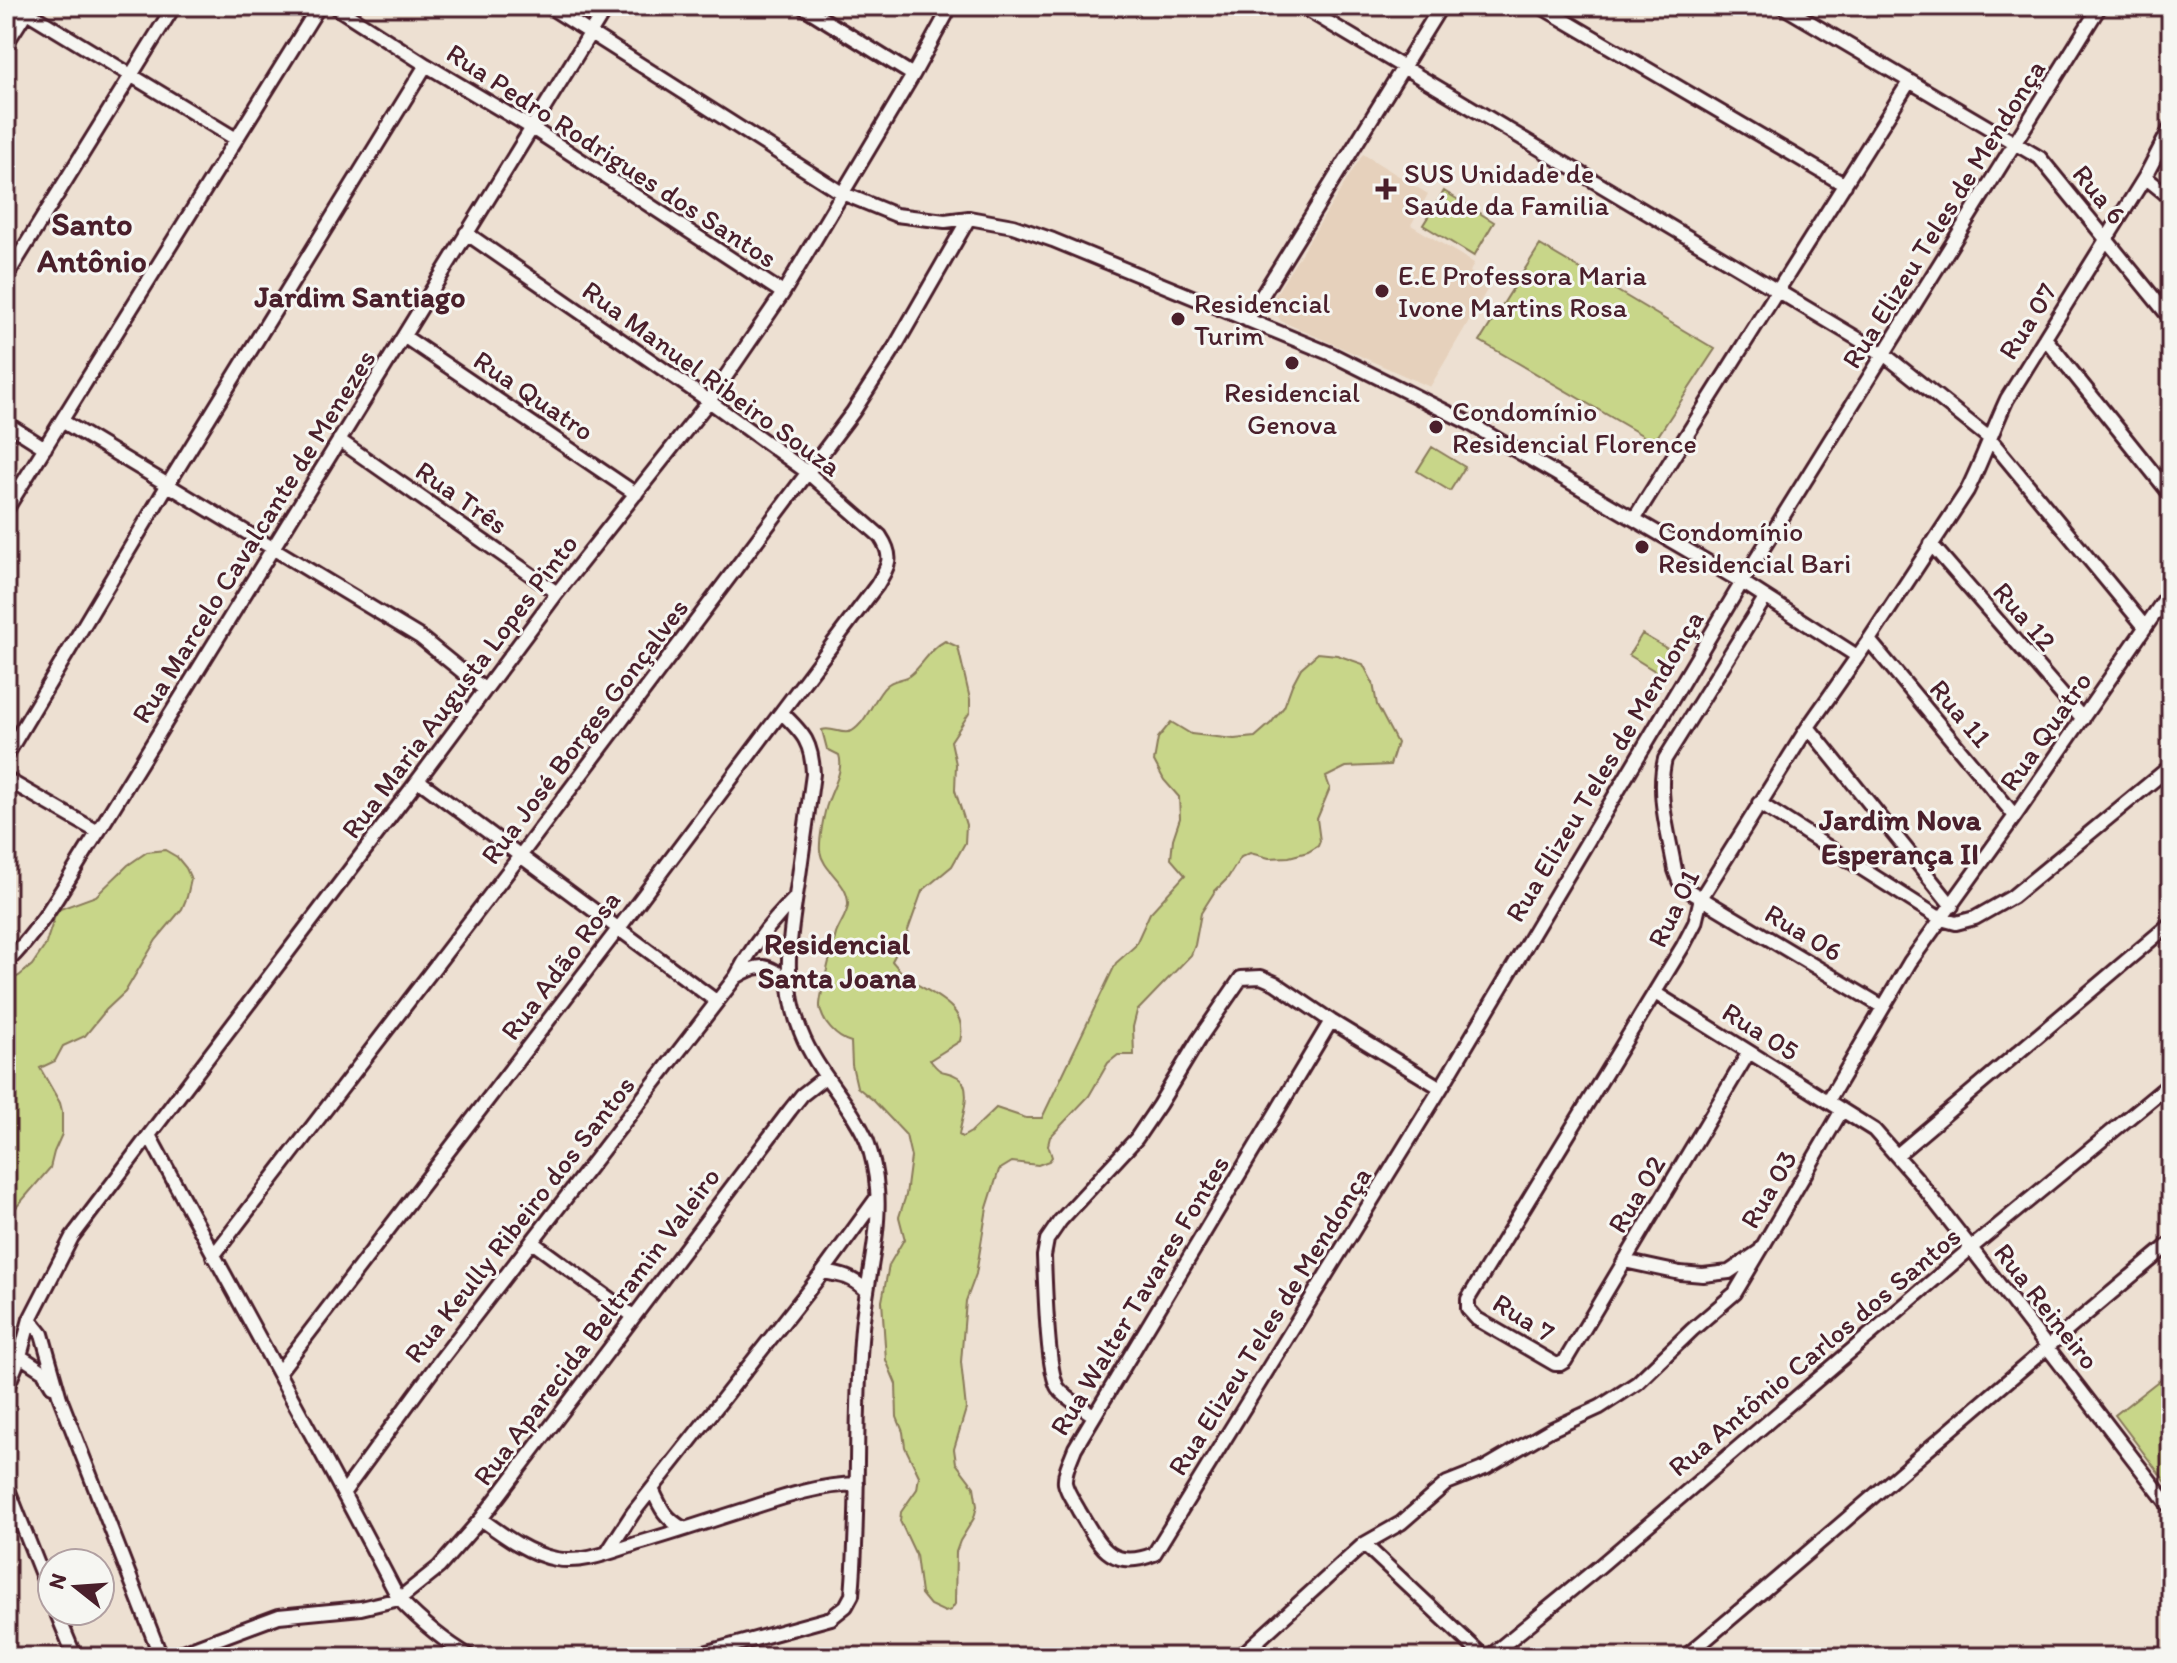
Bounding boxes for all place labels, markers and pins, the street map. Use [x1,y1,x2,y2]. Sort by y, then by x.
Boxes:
place label: SUS Unidade de Saúde da Familia [1404,156,1609,222]
marker: SUS Unidade de Saúde da Familia [1375,178,1397,200]
place label: E.E Professora Maria Ivone Martins Rosa [1398,258,1647,324]
marker: E.E Professora Maria Ivone Martins Rosa [1373,282,1391,300]
place label: Residencial Turim [1194,286,1330,352]
marker: Residencial Turim [1169,310,1187,328]
marker: Residencial Genova [1283,354,1301,372]
place label: Residencial Genova [1224,375,1360,441]
place label: Condomínio Residencial Florence [1452,394,1697,460]
marker: Condomínio Residencial Florence [1427,418,1445,436]
place label: Condomínio Residencial Bari [1658,514,1851,580]
marker: Condomínio Residencial Bari [1633,538,1651,556]

